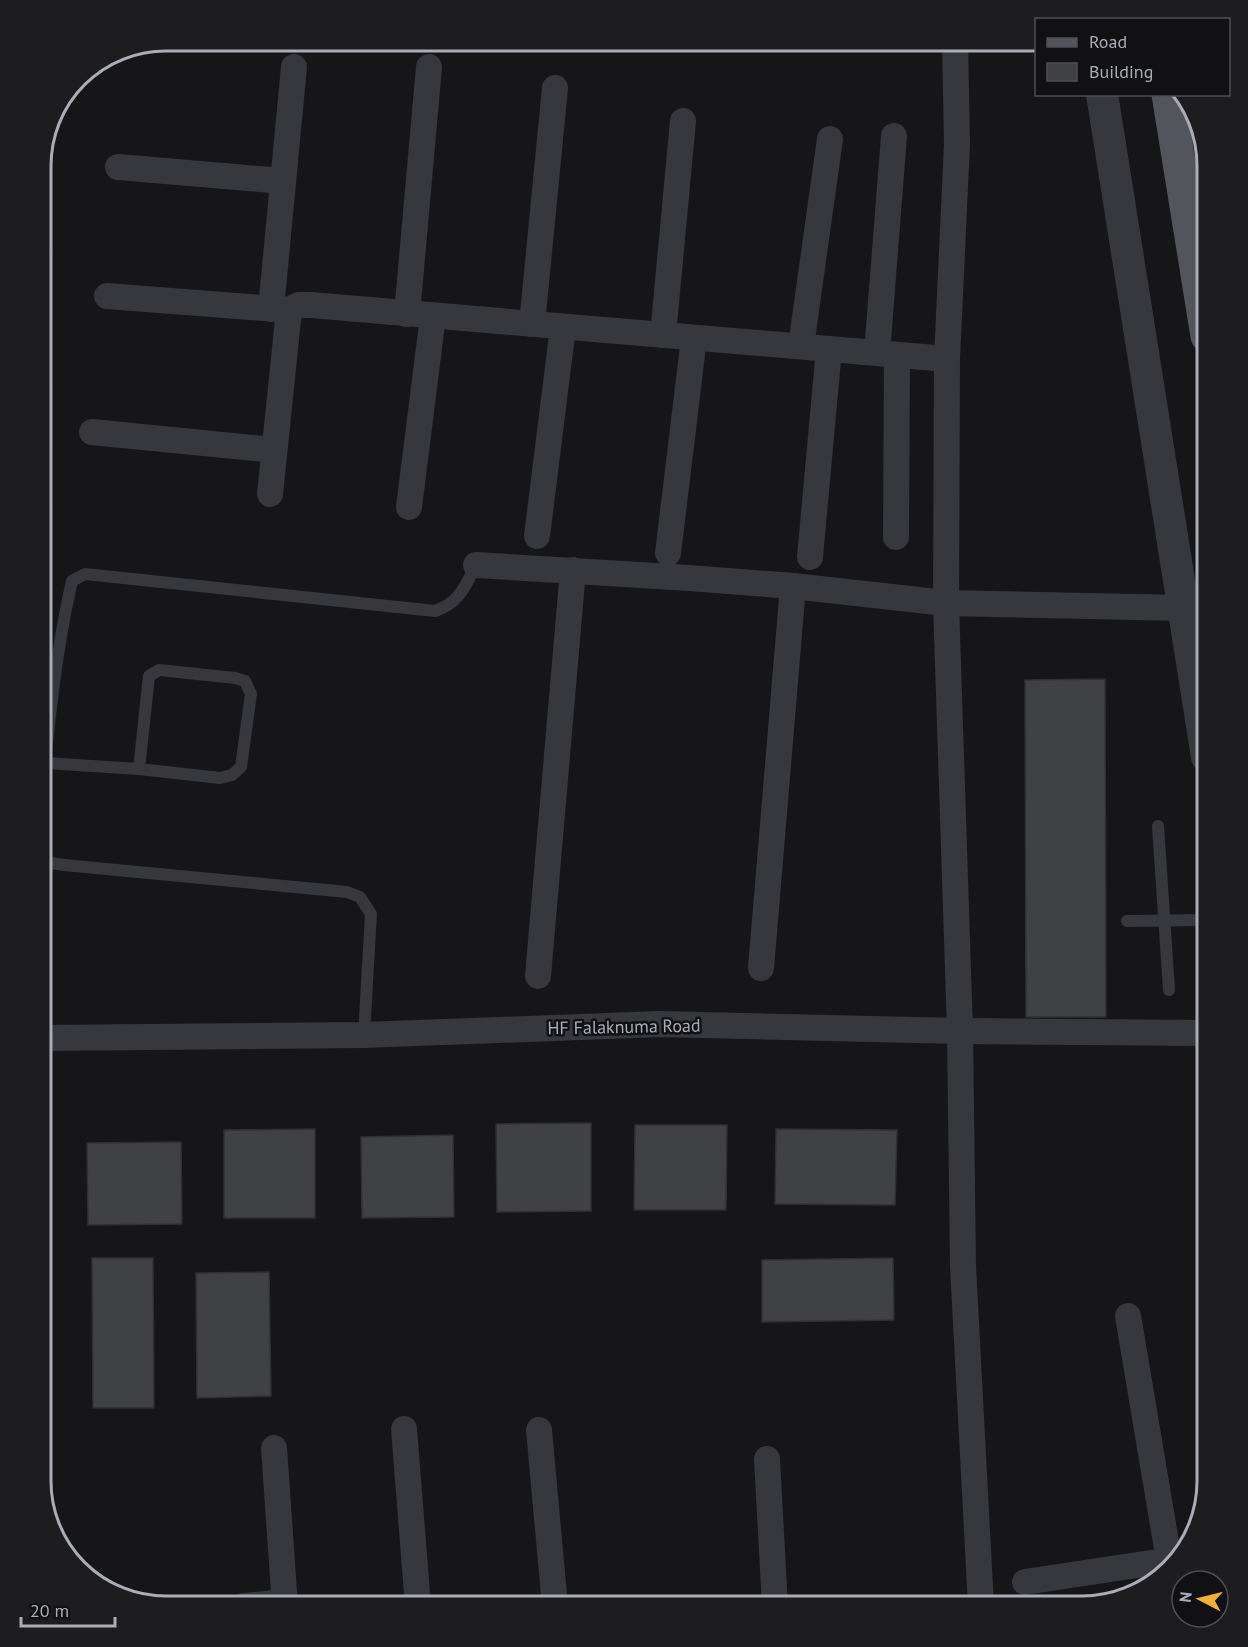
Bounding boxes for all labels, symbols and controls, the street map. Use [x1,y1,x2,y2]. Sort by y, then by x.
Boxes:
legend [1035,18,1230,96]
text: Road [1089,30,1127,53]
text: Building [1089,60,1153,83]
street label: HF Falaknuma Road [547,1014,701,1039]
north arrow [1170,1569,1230,1629]
scale bar [21,1590,116,1628]
text: N [1175,1591,1196,1604]
text: 20 m [30,1599,69,1622]

